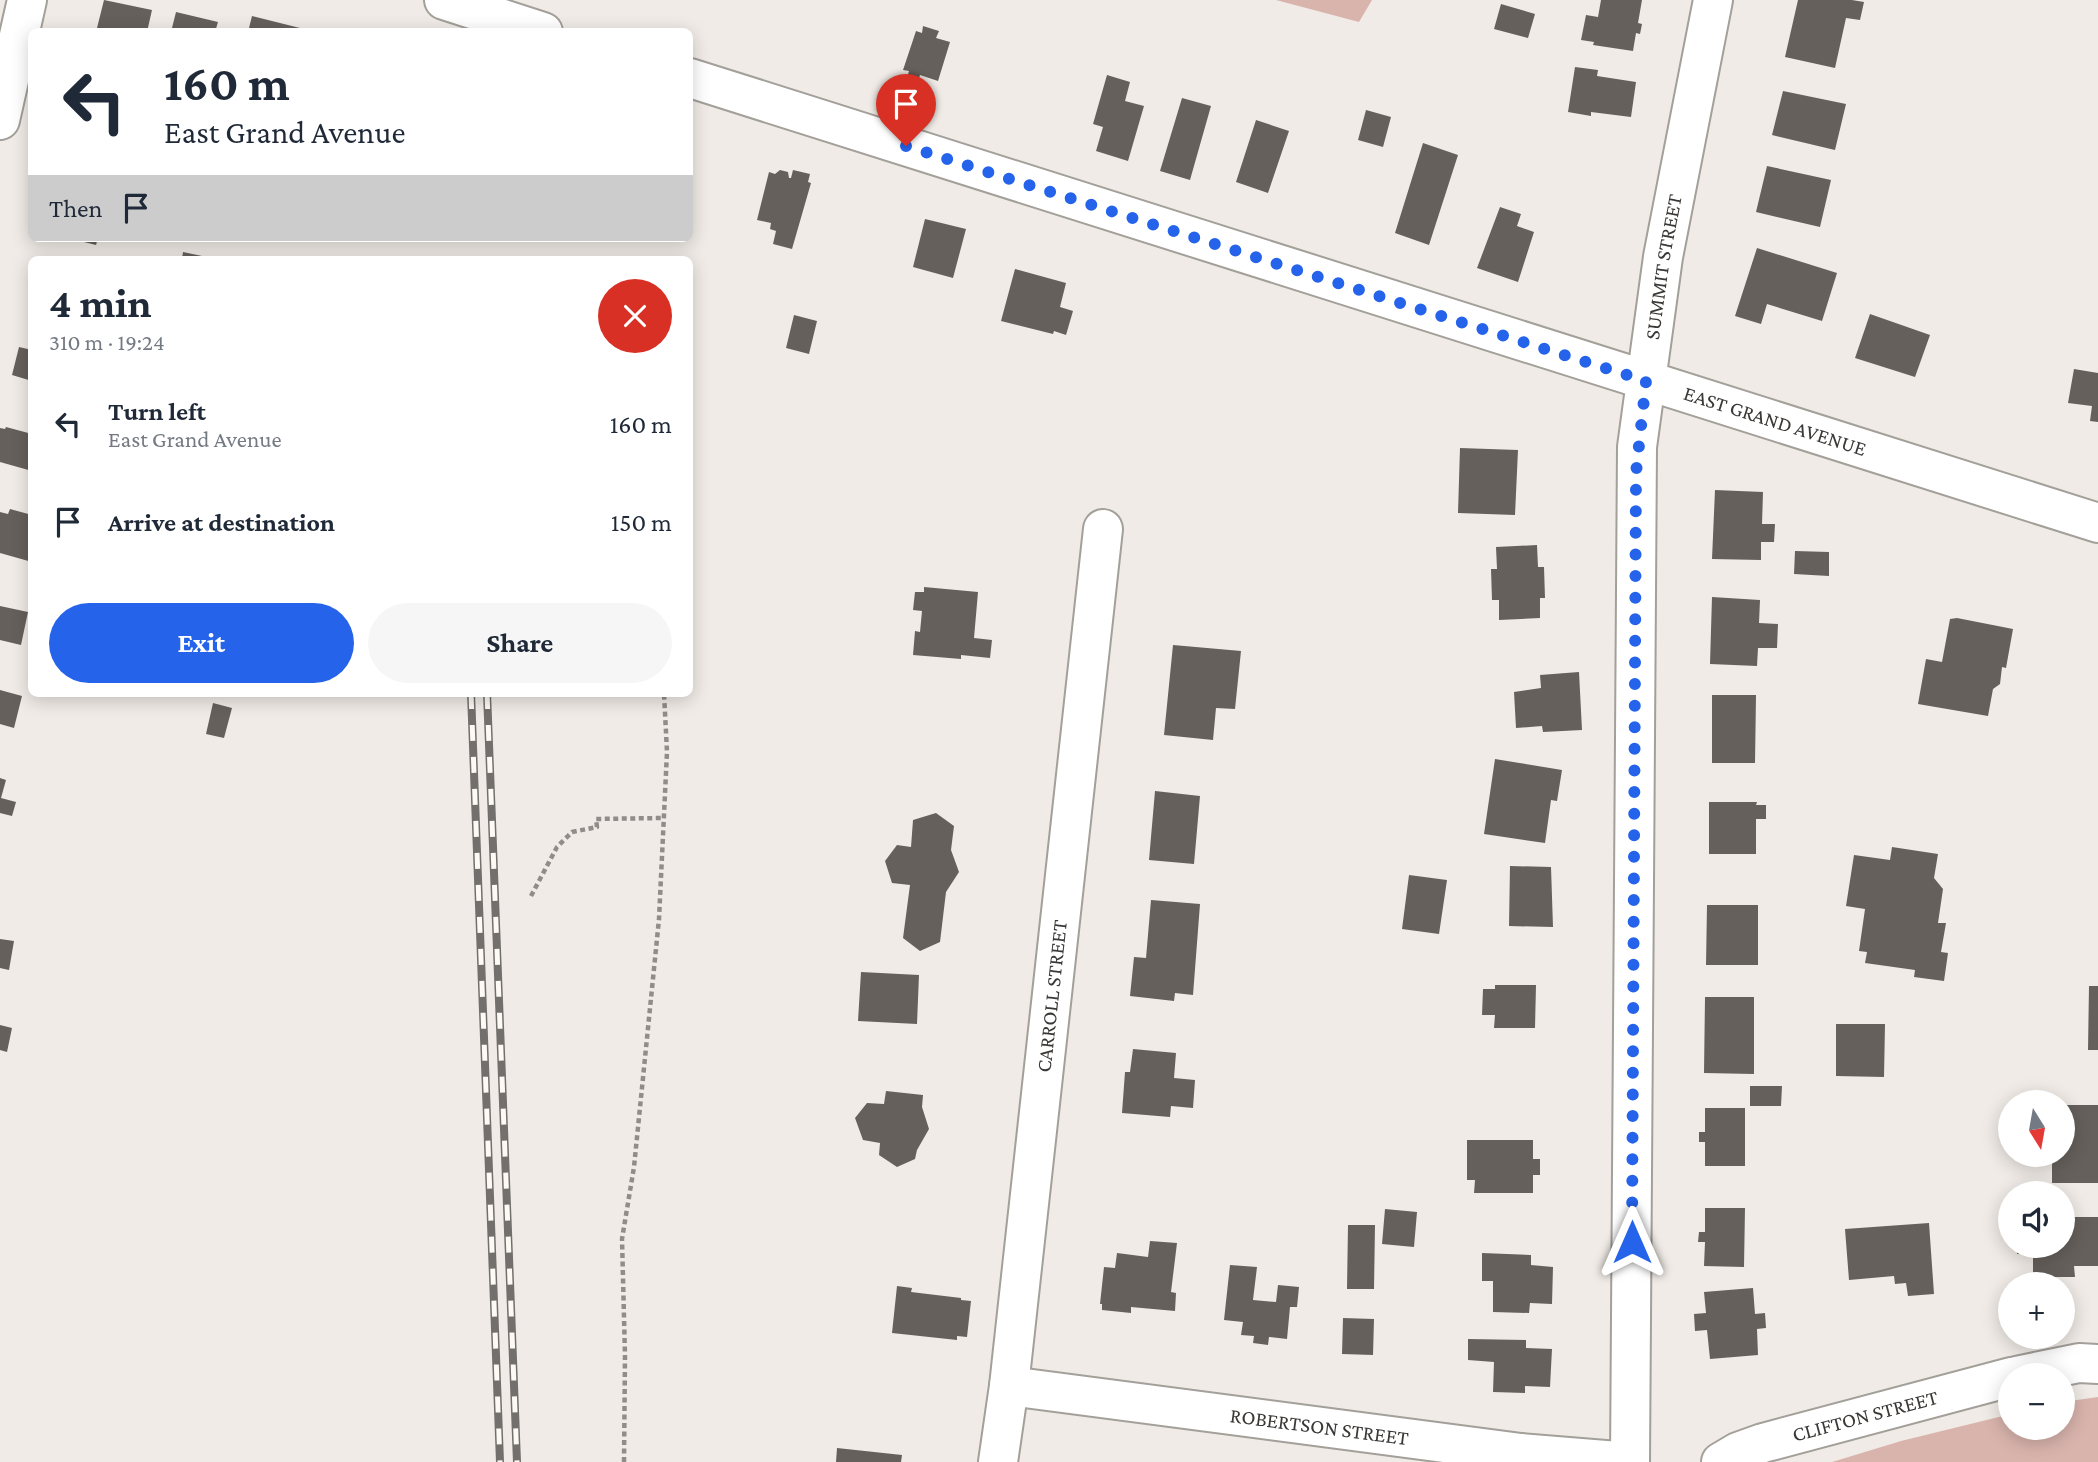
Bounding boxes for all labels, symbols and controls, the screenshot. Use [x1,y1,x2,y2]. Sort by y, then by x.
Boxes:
icon: left [49,56,140,147]
text: 160 m [164,56,290,111]
pin [876,74,936,146]
icon: arrive [887,85,925,123]
text: East Grand Avenue [164,114,405,150]
icon: arrive [117,189,155,227]
street label: SUMMIT STREET [1640,192,1687,341]
text: Then [49,194,103,223]
text: 4 min [49,279,152,326]
button: close [598,279,672,353]
text: 310 m · 19:24 [49,329,165,355]
street label: EAST GRAND AVENUE [1681,381,1869,461]
text: Turn left [108,397,206,426]
icon: left [49,405,87,443]
text: 160 m [610,410,672,439]
text: East Grand Avenue [108,426,282,452]
icon: arrive [49,503,87,541]
text: Arrive at destination [108,508,335,537]
text: 150 m [611,508,672,537]
button: Exit [49,603,354,683]
button: Share [368,603,672,683]
street label: CARROLL STREET [1031,918,1072,1074]
north arrow [1998,1090,2076,1167]
map controls [1998,1090,2075,1440]
button: sound [1998,1181,2075,1258]
position arrow [1595,1205,1669,1279]
button: + [1998,1272,2075,1349]
button: − [1998,1363,2075,1440]
street label: CLIFTON STREET [1790,1385,1941,1447]
street label: ROBERTSON STREET [1229,1403,1411,1450]

